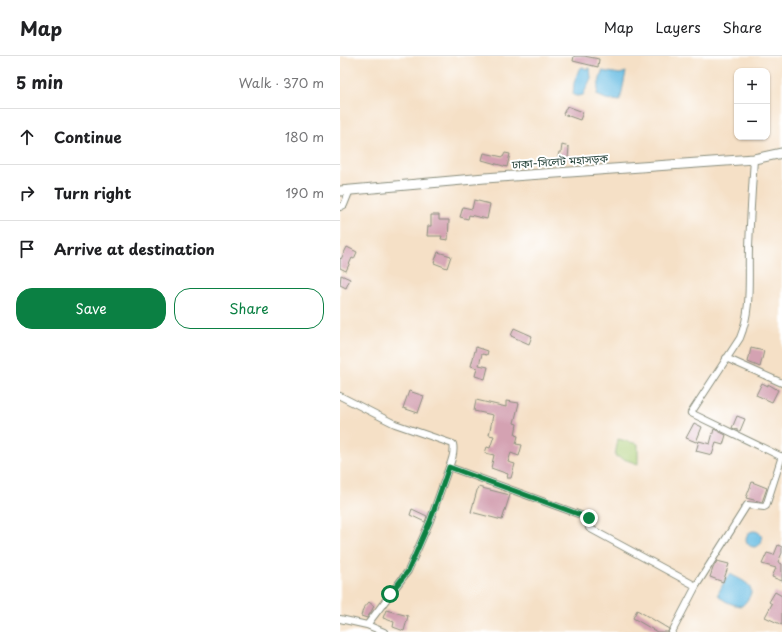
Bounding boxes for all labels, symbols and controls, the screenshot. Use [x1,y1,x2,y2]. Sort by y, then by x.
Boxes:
text: Map [20,14,62,42]
text: Map [604,17,634,38]
text: Layers [656,17,701,38]
text: Share [723,17,762,38]
map controls [734,68,770,140]
button: + [734,68,770,104]
text: 5 min [16,69,63,95]
text: Walk · 370 m [239,73,324,92]
button: − [734,104,770,140]
text: Continue [54,125,122,148]
icon: ahead [16,126,38,148]
text: 180 m [285,127,324,146]
street label: ঢাকা-সিলেট মহাসড়ক [510,149,609,173]
text: Turn right [54,181,131,204]
icon: right [16,182,38,204]
text: 190 m [285,183,324,202]
text: Arrive at destination [54,237,215,260]
icon: arrive [16,238,38,260]
button: Save [16,288,166,329]
button: Share [174,288,324,329]
route end [580,509,598,527]
route start [381,585,399,603]

